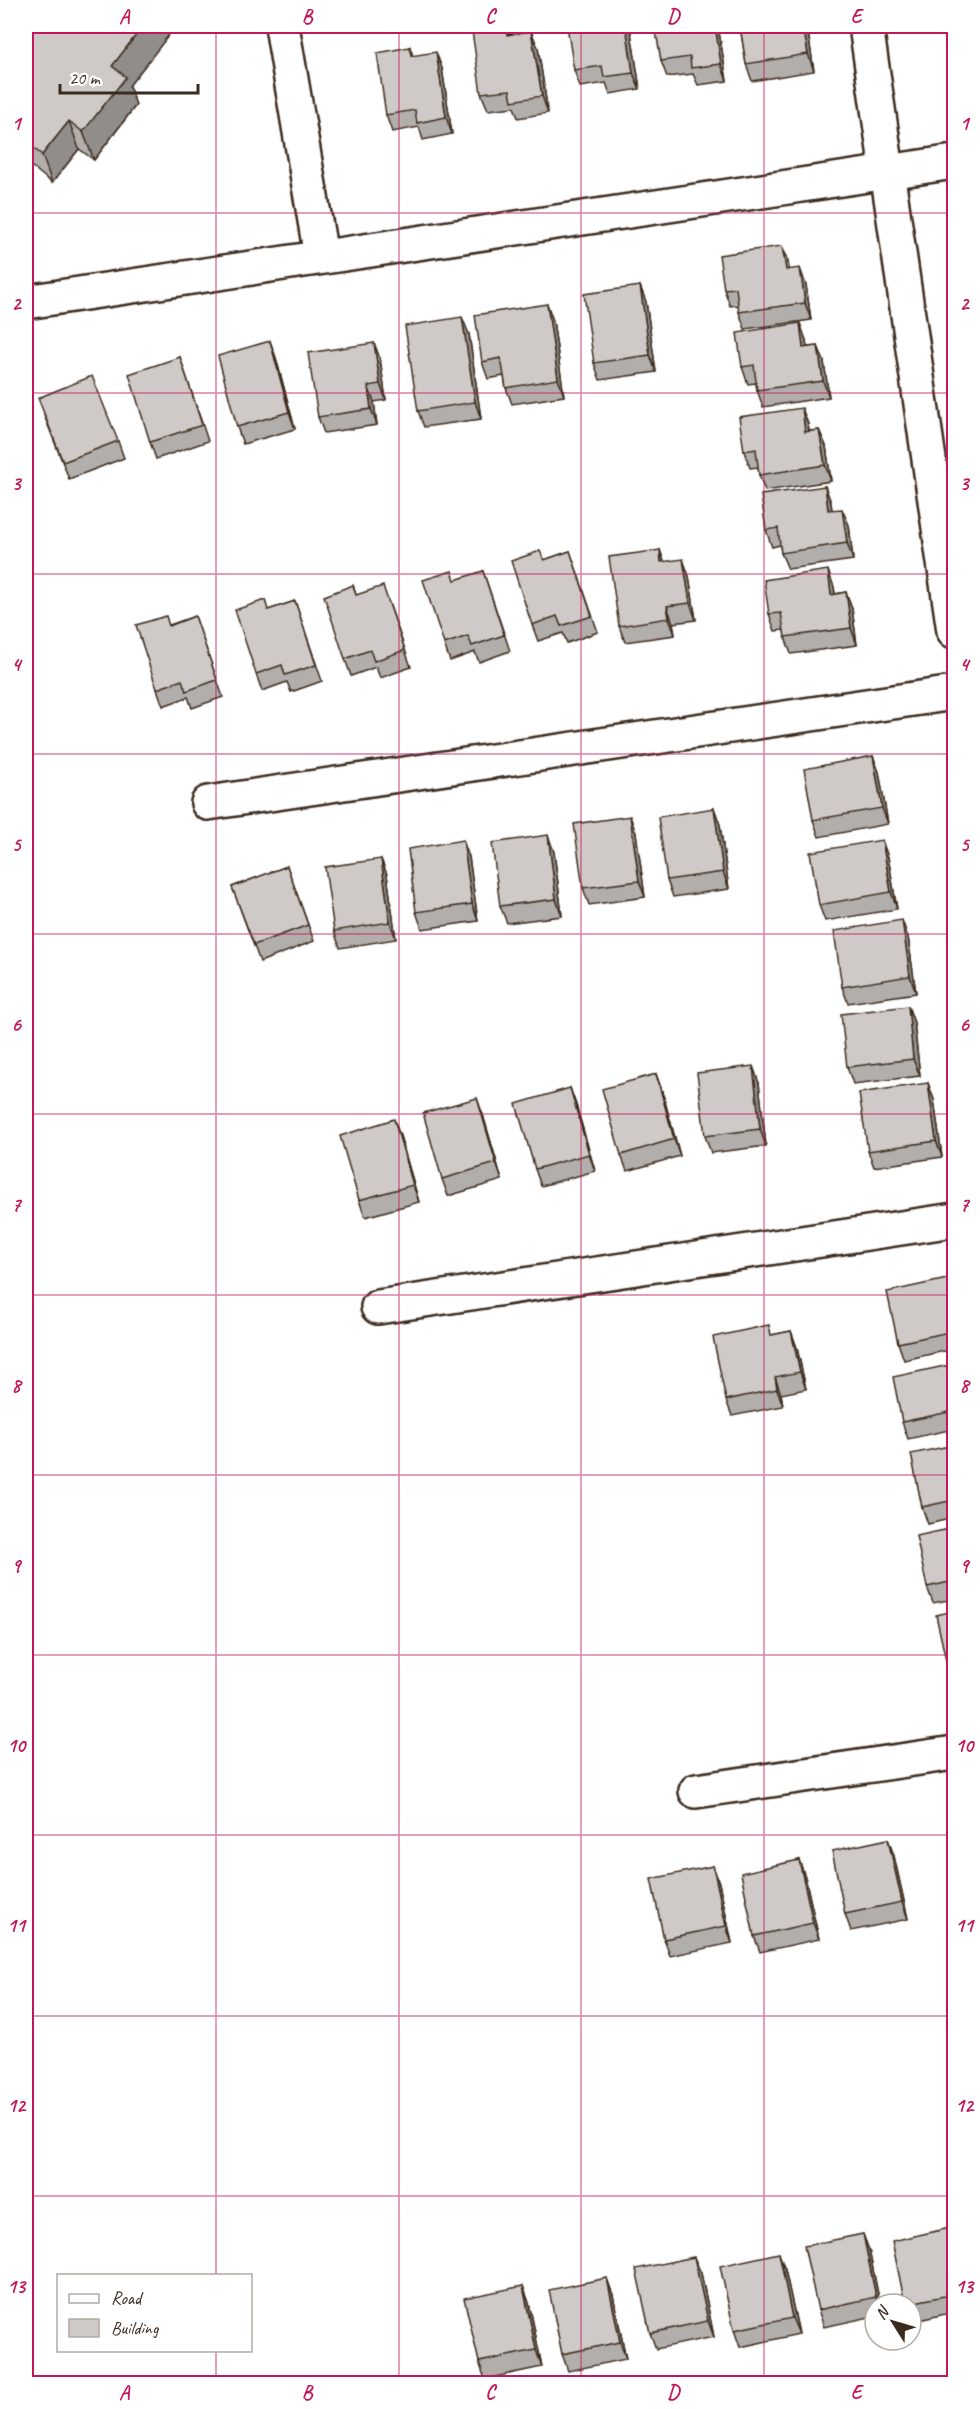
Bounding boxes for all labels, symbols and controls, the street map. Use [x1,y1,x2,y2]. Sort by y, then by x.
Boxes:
text: A [119,4,131,29]
text: B [302,4,314,29]
text: C [485,4,497,29]
text: D [667,4,681,29]
text: E [851,4,865,29]
scale bar [60,57,198,95]
text: 20 m [69,67,102,89]
text: 1 [12,111,23,136]
text: 1 [960,111,971,136]
text: 2 [12,291,23,316]
text: 2 [960,291,971,316]
text: 3 [12,471,23,496]
text: 3 [960,471,971,496]
text: 4 [12,652,24,677]
text: 4 [960,652,972,677]
text: 5 [12,832,23,857]
text: 5 [960,832,971,857]
text: 6 [11,1012,22,1037]
text: 6 [959,1012,970,1037]
text: 7 [12,1192,23,1217]
text: 7 [960,1192,971,1217]
text: 8 [12,1373,24,1398]
text: 8 [960,1373,972,1398]
text: 9 [12,1553,23,1578]
text: 9 [960,1553,971,1578]
text: 10 [7,1733,27,1758]
text: 10 [955,1733,975,1758]
text: 11 [7,1913,27,1938]
text: 11 [955,1913,975,1938]
text: 12 [7,2093,27,2118]
text: 12 [955,2093,975,2118]
text: 13 [7,2274,27,2299]
legend [57,2274,252,2352]
text: 13 [955,2274,975,2299]
text: Road [111,2287,144,2309]
north arrow [863,2292,923,2352]
text: N [871,2301,895,2324]
text: Building [111,2317,160,2339]
text: A [119,2380,131,2405]
text: B [302,2380,314,2405]
text: C [485,2380,497,2405]
text: D [667,2380,681,2405]
text: E [851,2380,865,2405]

